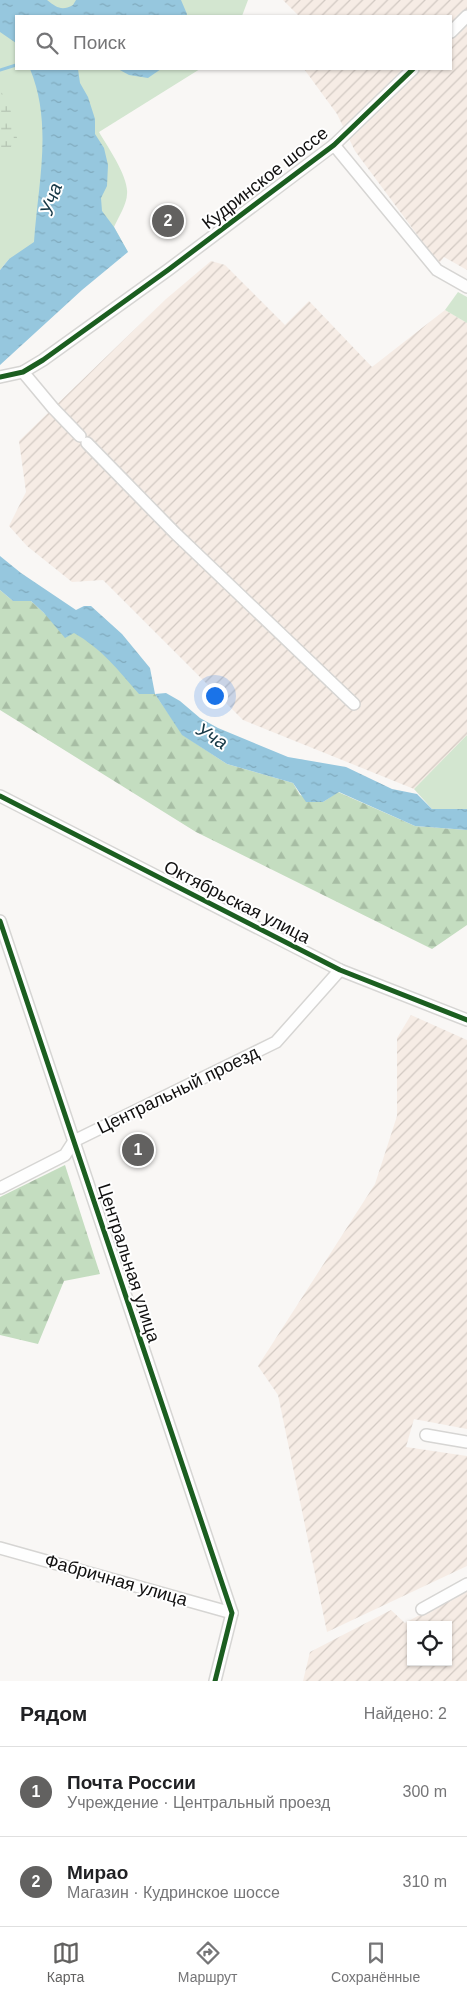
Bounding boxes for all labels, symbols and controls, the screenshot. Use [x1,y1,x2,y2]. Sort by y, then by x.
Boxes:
search box [15,15,452,70]
icon: search [33,29,61,57]
text: Поиск [73,32,126,53]
street label: Кудринское шоссе [198,123,332,233]
water label: Уча [35,180,66,219]
pin: 2 [152,202,184,240]
your location [202,683,228,709]
water label: Уча [192,718,231,754]
street label: Октябрьская улица [161,856,314,948]
street label: Центральный проезд [94,1042,262,1138]
pin: 1 [122,1131,154,1169]
street label: Центральная улица [94,1181,164,1346]
street label: Фабричная улица [42,1550,191,1610]
map controls [407,1621,452,1666]
button: locate [407,1621,452,1666]
text: Рядом [20,1702,87,1725]
text: Найдено: 2 [364,1705,447,1722]
text: Почта России [67,1772,196,1793]
text: 1 [32,1783,40,1800]
text: 300 m [403,1783,447,1800]
text: Учреждение · Центральный проезд [67,1794,330,1811]
text: Мирао [67,1862,128,1883]
text: 2 [32,1873,40,1890]
text: 310 m [403,1873,447,1890]
text: Магазин · Кудринское шоссе [67,1884,280,1901]
tab: Карта [47,1939,84,1985]
tab: Маршрут [178,1939,237,1985]
tab: Сохранённые [331,1939,420,1985]

